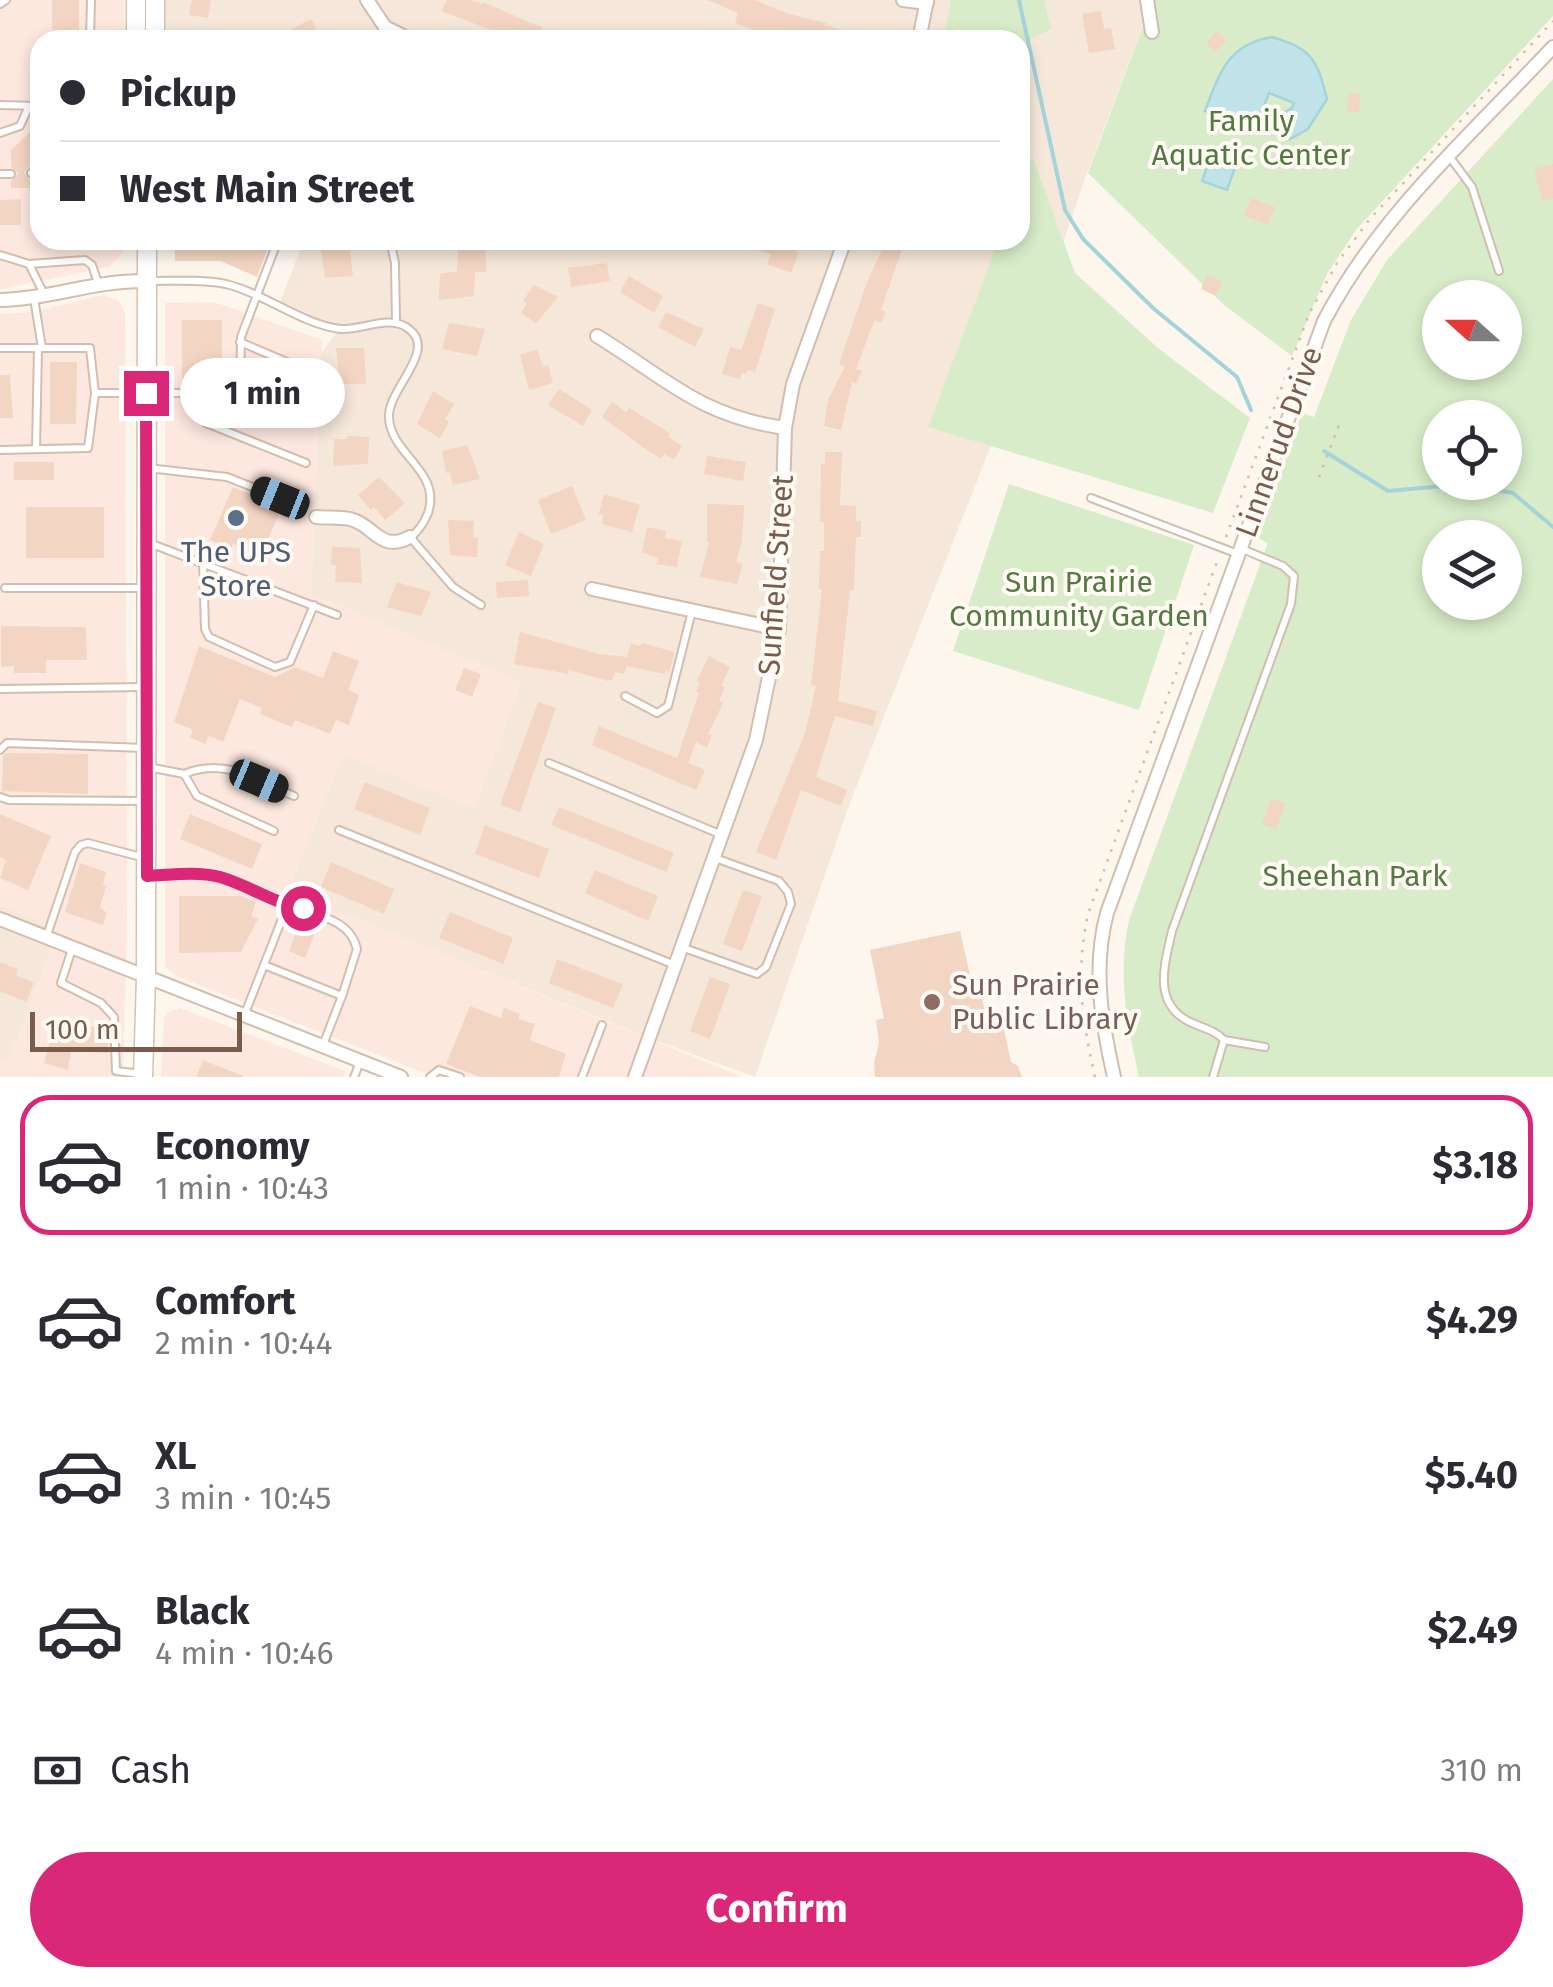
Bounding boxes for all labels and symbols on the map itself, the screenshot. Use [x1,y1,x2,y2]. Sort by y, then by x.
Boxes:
park label: Family Aquatic Center [1152,103,1351,173]
north arrow [1422,280,1522,380]
street label: Linnerud Drive [1228,342,1330,542]
callout: 1 min [181,358,346,428]
route end [124,371,169,416]
car [247,473,313,523]
street label: Sunfield Street [751,473,801,676]
marker: The UPS Store [225,507,247,529]
place label: The UPS Store [181,534,291,604]
park label: Sun Prairie Community Garden [949,564,1209,634]
car [226,755,292,807]
park label: Sheehan Park [1262,858,1448,894]
route start [281,886,326,931]
place label: Sun Prairie Public Library [952,967,1138,1037]
marker: Sun Prairie Public Library [921,991,943,1013]
scale bar [30,1007,242,1052]

